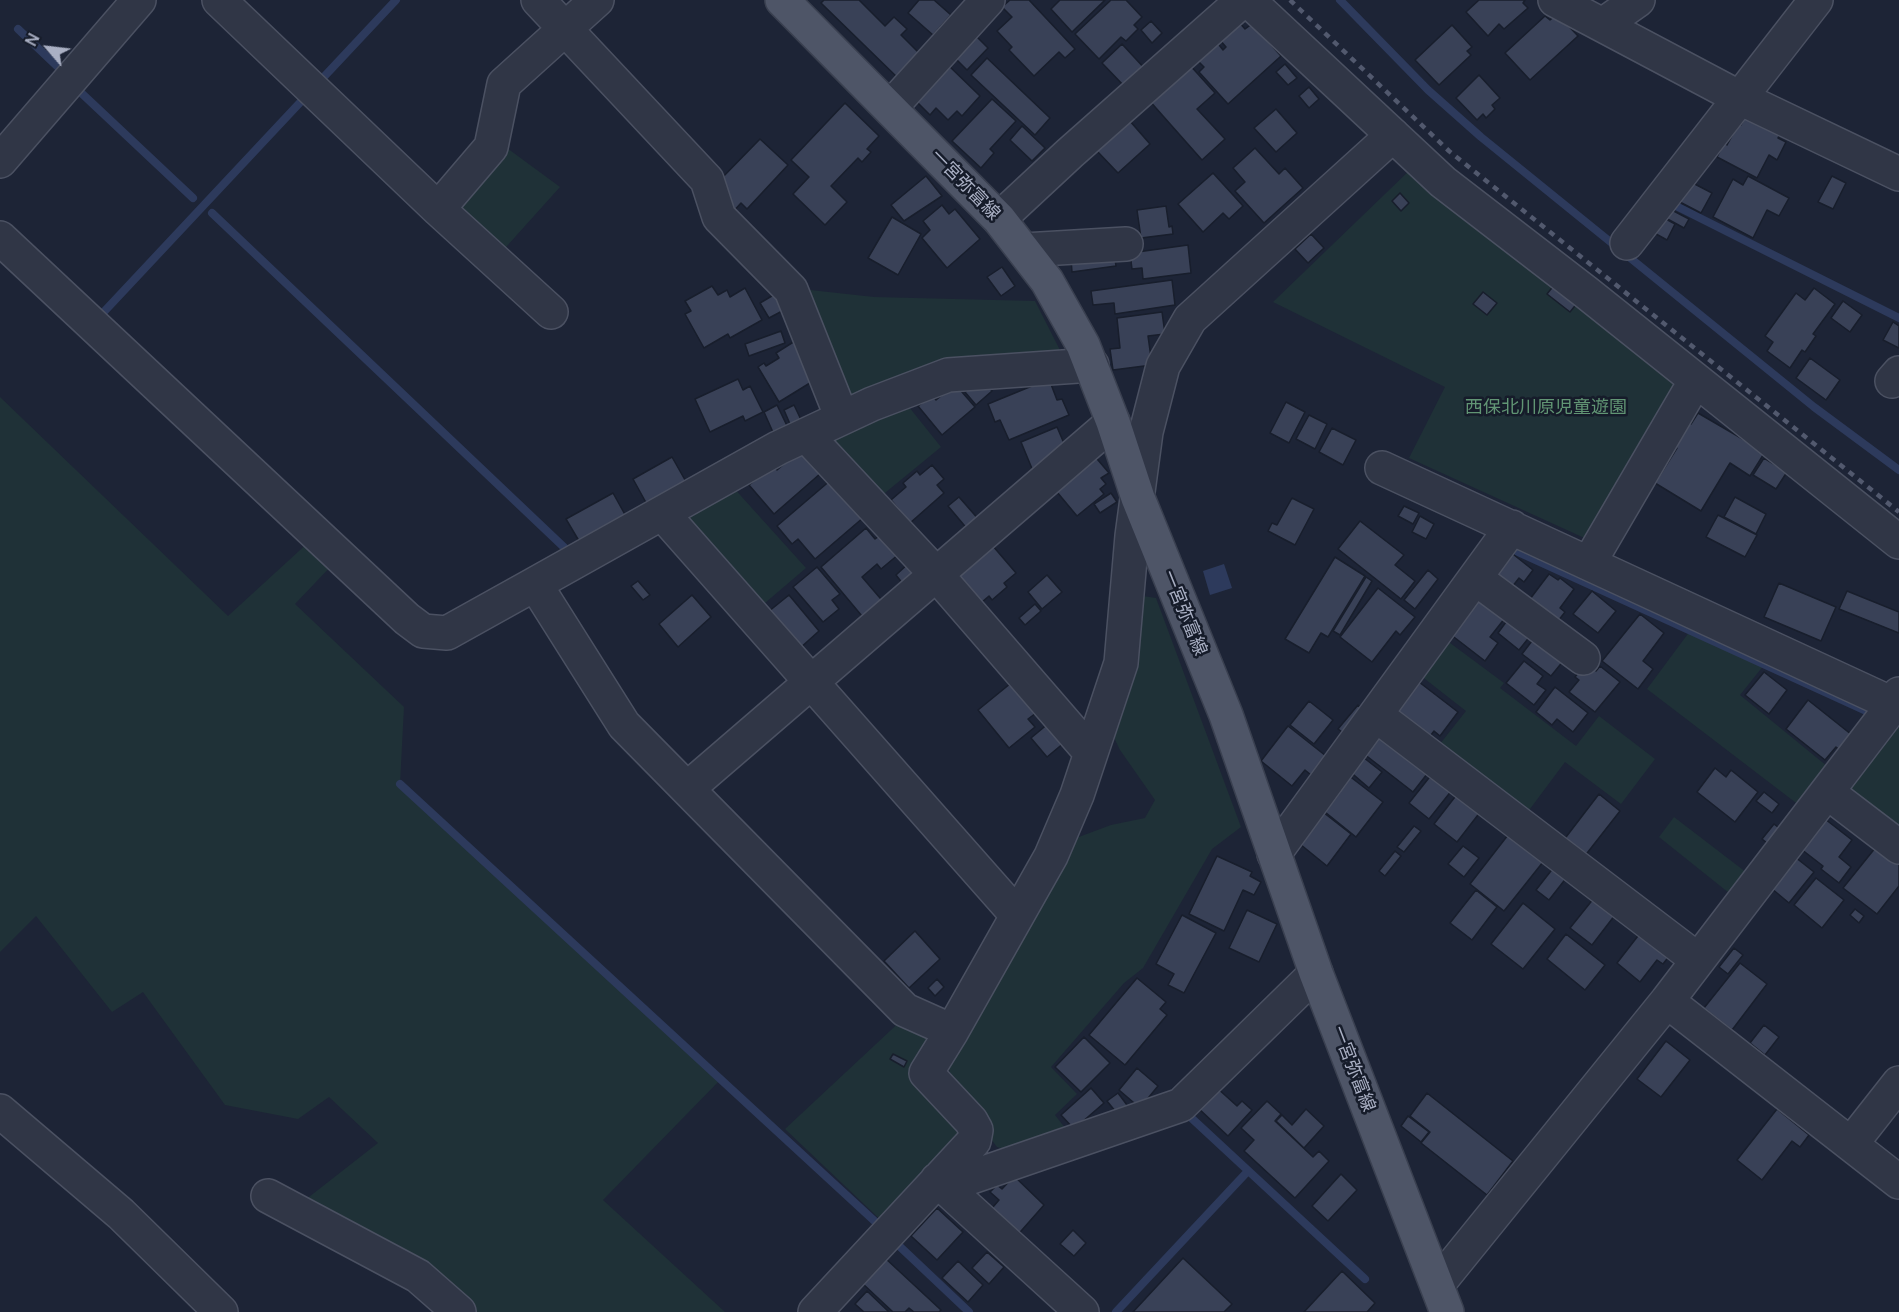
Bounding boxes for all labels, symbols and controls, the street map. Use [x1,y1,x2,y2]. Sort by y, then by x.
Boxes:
north arrow [18,18,78,78]
text: N [20,29,45,50]
street label: 一宮弥富線 [926,145,1004,225]
park label: 西保北川原児童遊園 [1465,397,1627,419]
street label: 一宮弥富線 [1157,567,1211,659]
street label: 一宮弥富線 [1327,1023,1379,1115]

